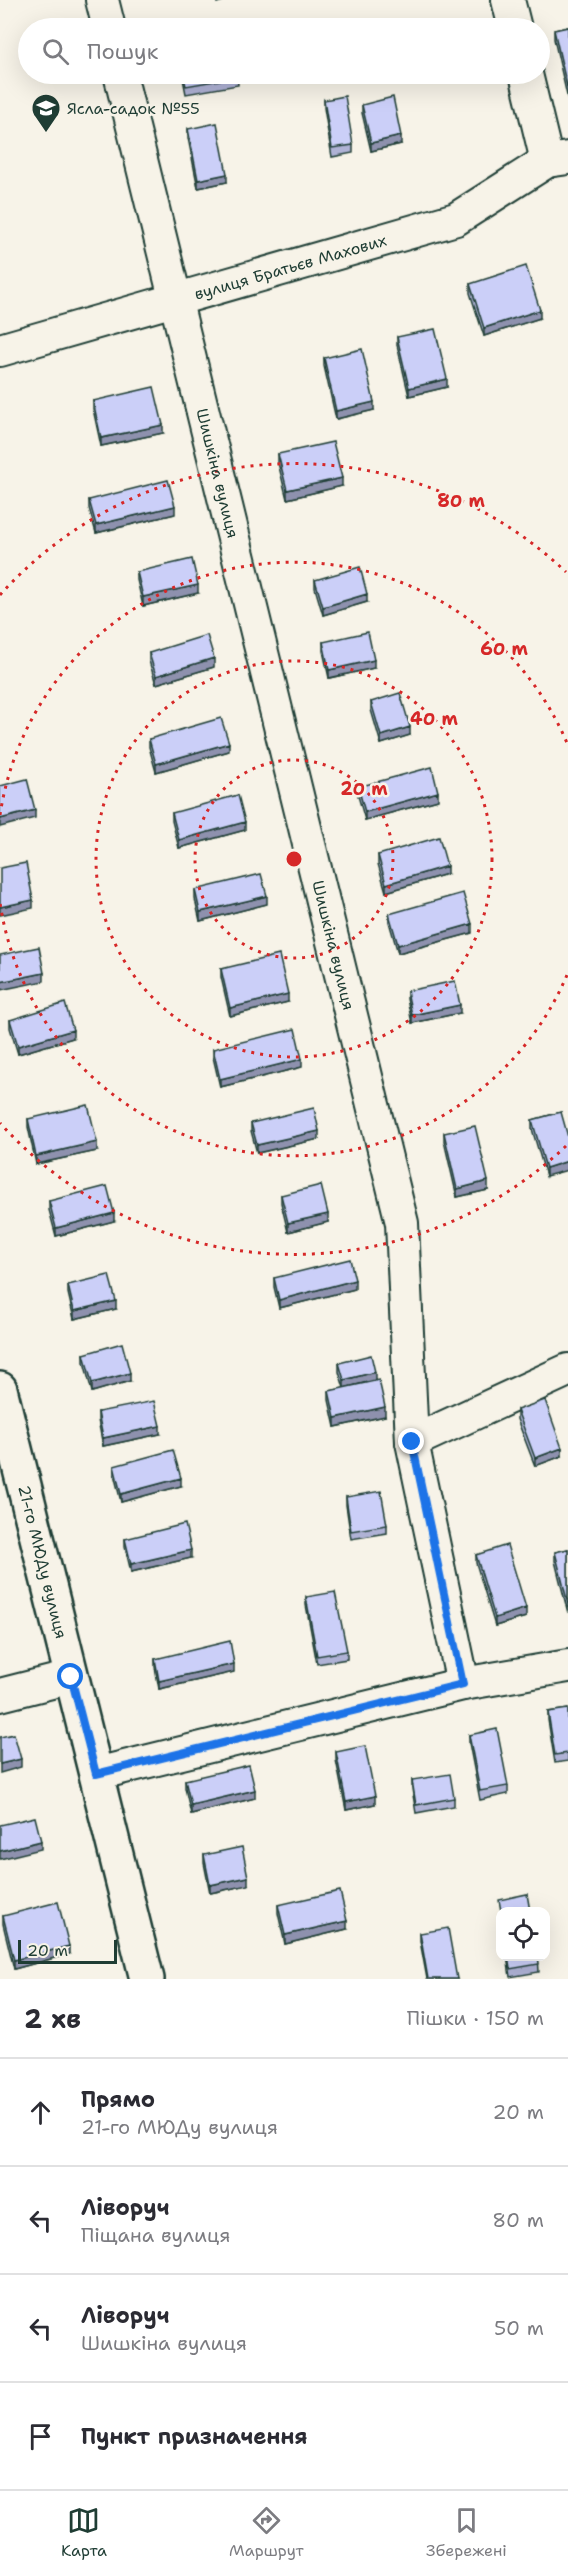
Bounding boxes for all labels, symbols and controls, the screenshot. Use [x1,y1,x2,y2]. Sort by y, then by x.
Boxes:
search box [18,18,550,84]
icon: search [39,35,72,68]
text: Пошук [87,37,158,66]
school or university icon: Ясла-садок №55 [30,92,62,134]
place label: Ясла-садок №55 [67,98,200,119]
street label: вулиця Братьєв Махових [192,230,389,305]
street label: Шишкіна вулиця [191,406,244,540]
text: 80 m [437,489,485,513]
text: 60 m [480,637,528,661]
text: 40 m [410,707,458,731]
text: 20 m [340,777,388,801]
centre of rings [284,849,304,869]
street label: Шишкіна вулиця [307,878,359,1012]
route end [398,1428,424,1454]
street label: 21-го МЮДу вулиця [13,1483,72,1641]
route start [57,1663,83,1689]
map controls [496,1907,550,1961]
button: locate [496,1907,550,1961]
scale bar [18,1937,117,1964]
text: 20 m [27,1940,68,1961]
text: 2 хв [24,2001,81,2036]
text: Пішки · 150 m [407,2005,544,2031]
text: Прямо [81,2085,155,2114]
icon: ahead [24,2096,57,2129]
text: 20 m [493,2099,544,2125]
text: 21-го МЮДу вулиця [81,2114,278,2140]
text: Ліворуч [81,2193,169,2222]
icon: left [24,2204,57,2237]
text: 80 m [492,2207,544,2233]
text: Піщана вулиця [81,2222,230,2248]
text: Ліворуч [81,2301,169,2330]
icon: left [24,2312,57,2345]
text: 50 m [494,2315,544,2341]
text: Шишкіна вулиця [81,2330,247,2356]
icon: arrive [24,2420,57,2453]
text: Пункт призначення [81,2422,308,2451]
tab: Карта [61,2504,107,2561]
tab: Маршрут [229,2504,304,2561]
tab: Збережені [426,2504,507,2561]

